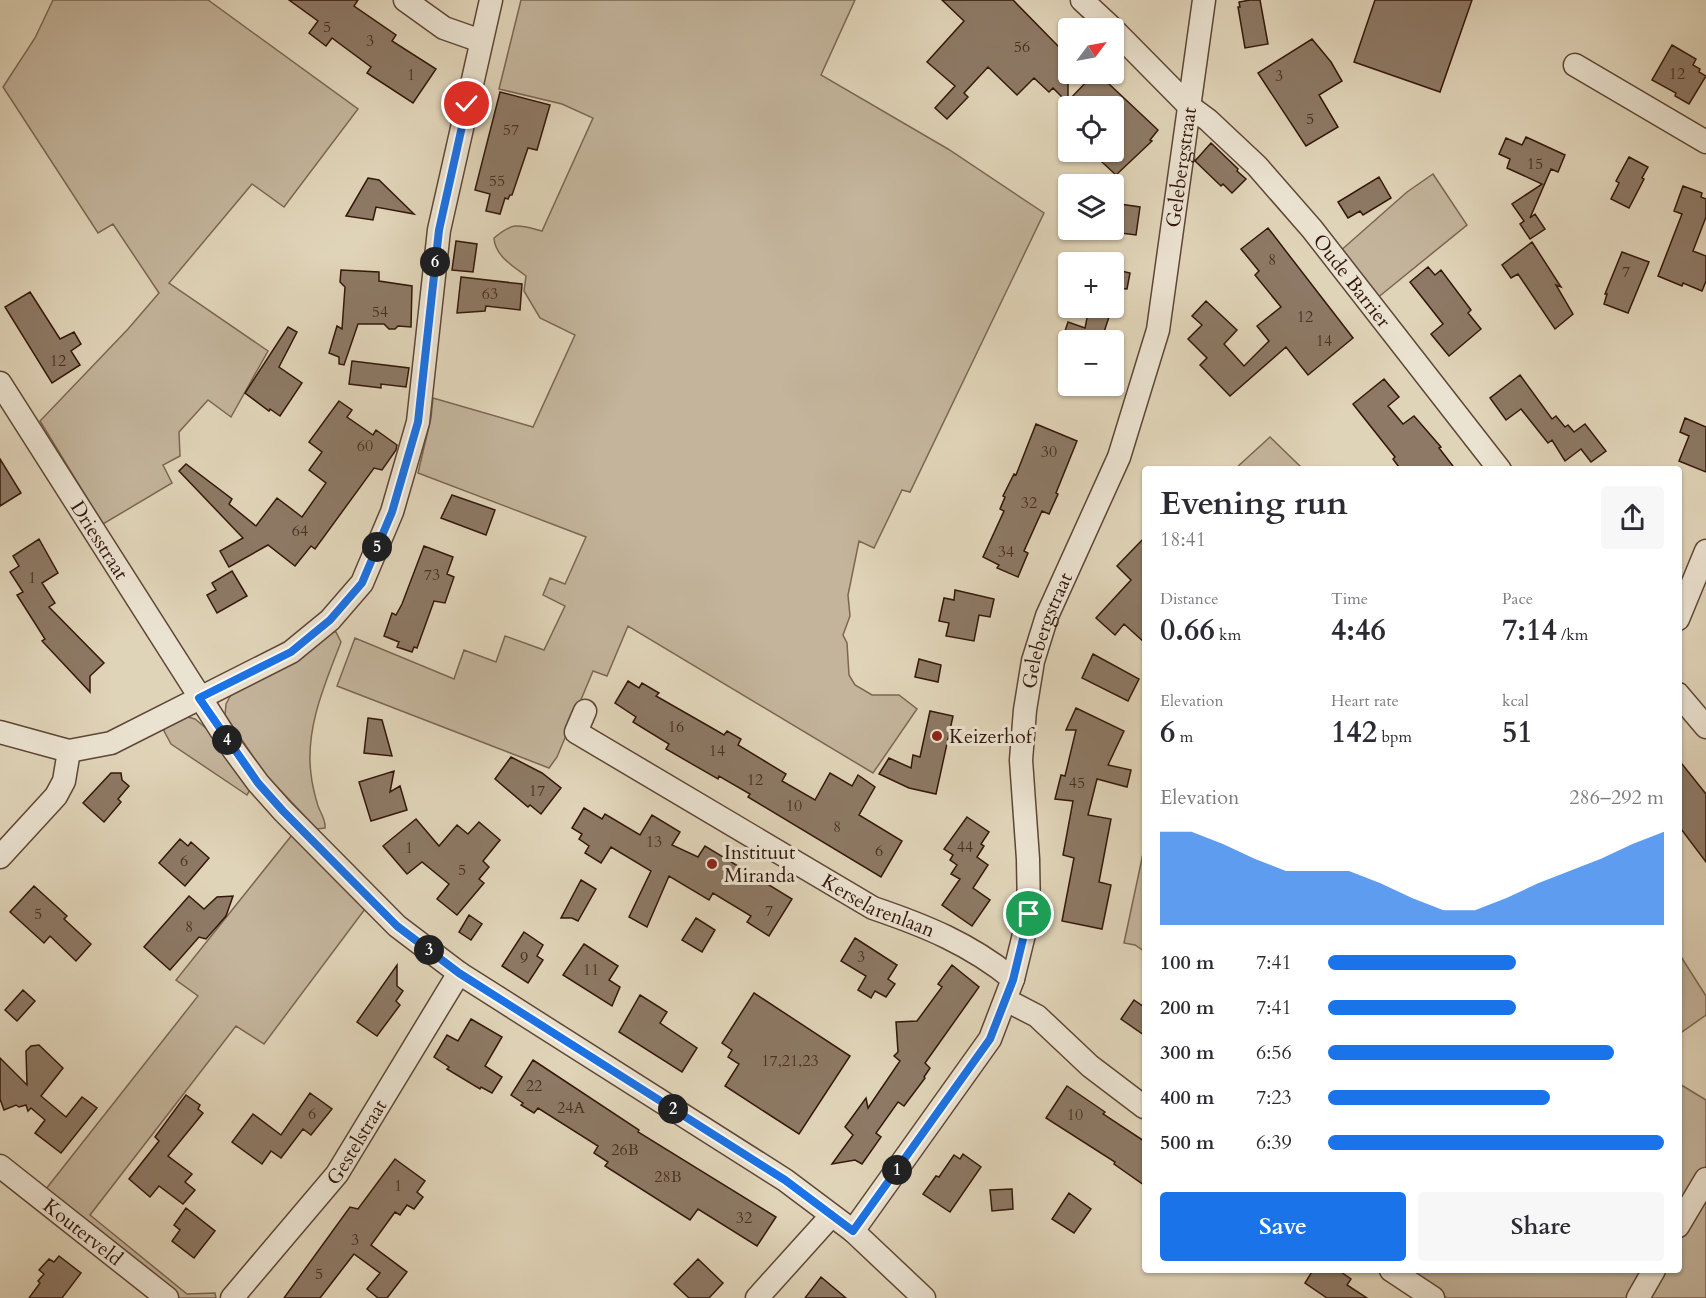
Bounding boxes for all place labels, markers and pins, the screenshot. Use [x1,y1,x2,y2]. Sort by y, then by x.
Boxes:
pin [441,78,492,129]
pin: 6 [420,247,450,277]
pin: 5 [362,532,392,562]
place label: Keizerhof [949,723,1035,750]
pin: 4 [212,725,242,755]
marker: Keizerhof [930,729,944,743]
place label: Instituut Miranda [724,839,796,889]
marker: Instituut Miranda [705,857,719,871]
pin [1003,888,1054,939]
pin: 3 [414,935,444,965]
pin: 2 [658,1094,688,1124]
pin: 1 [882,1155,912,1185]

